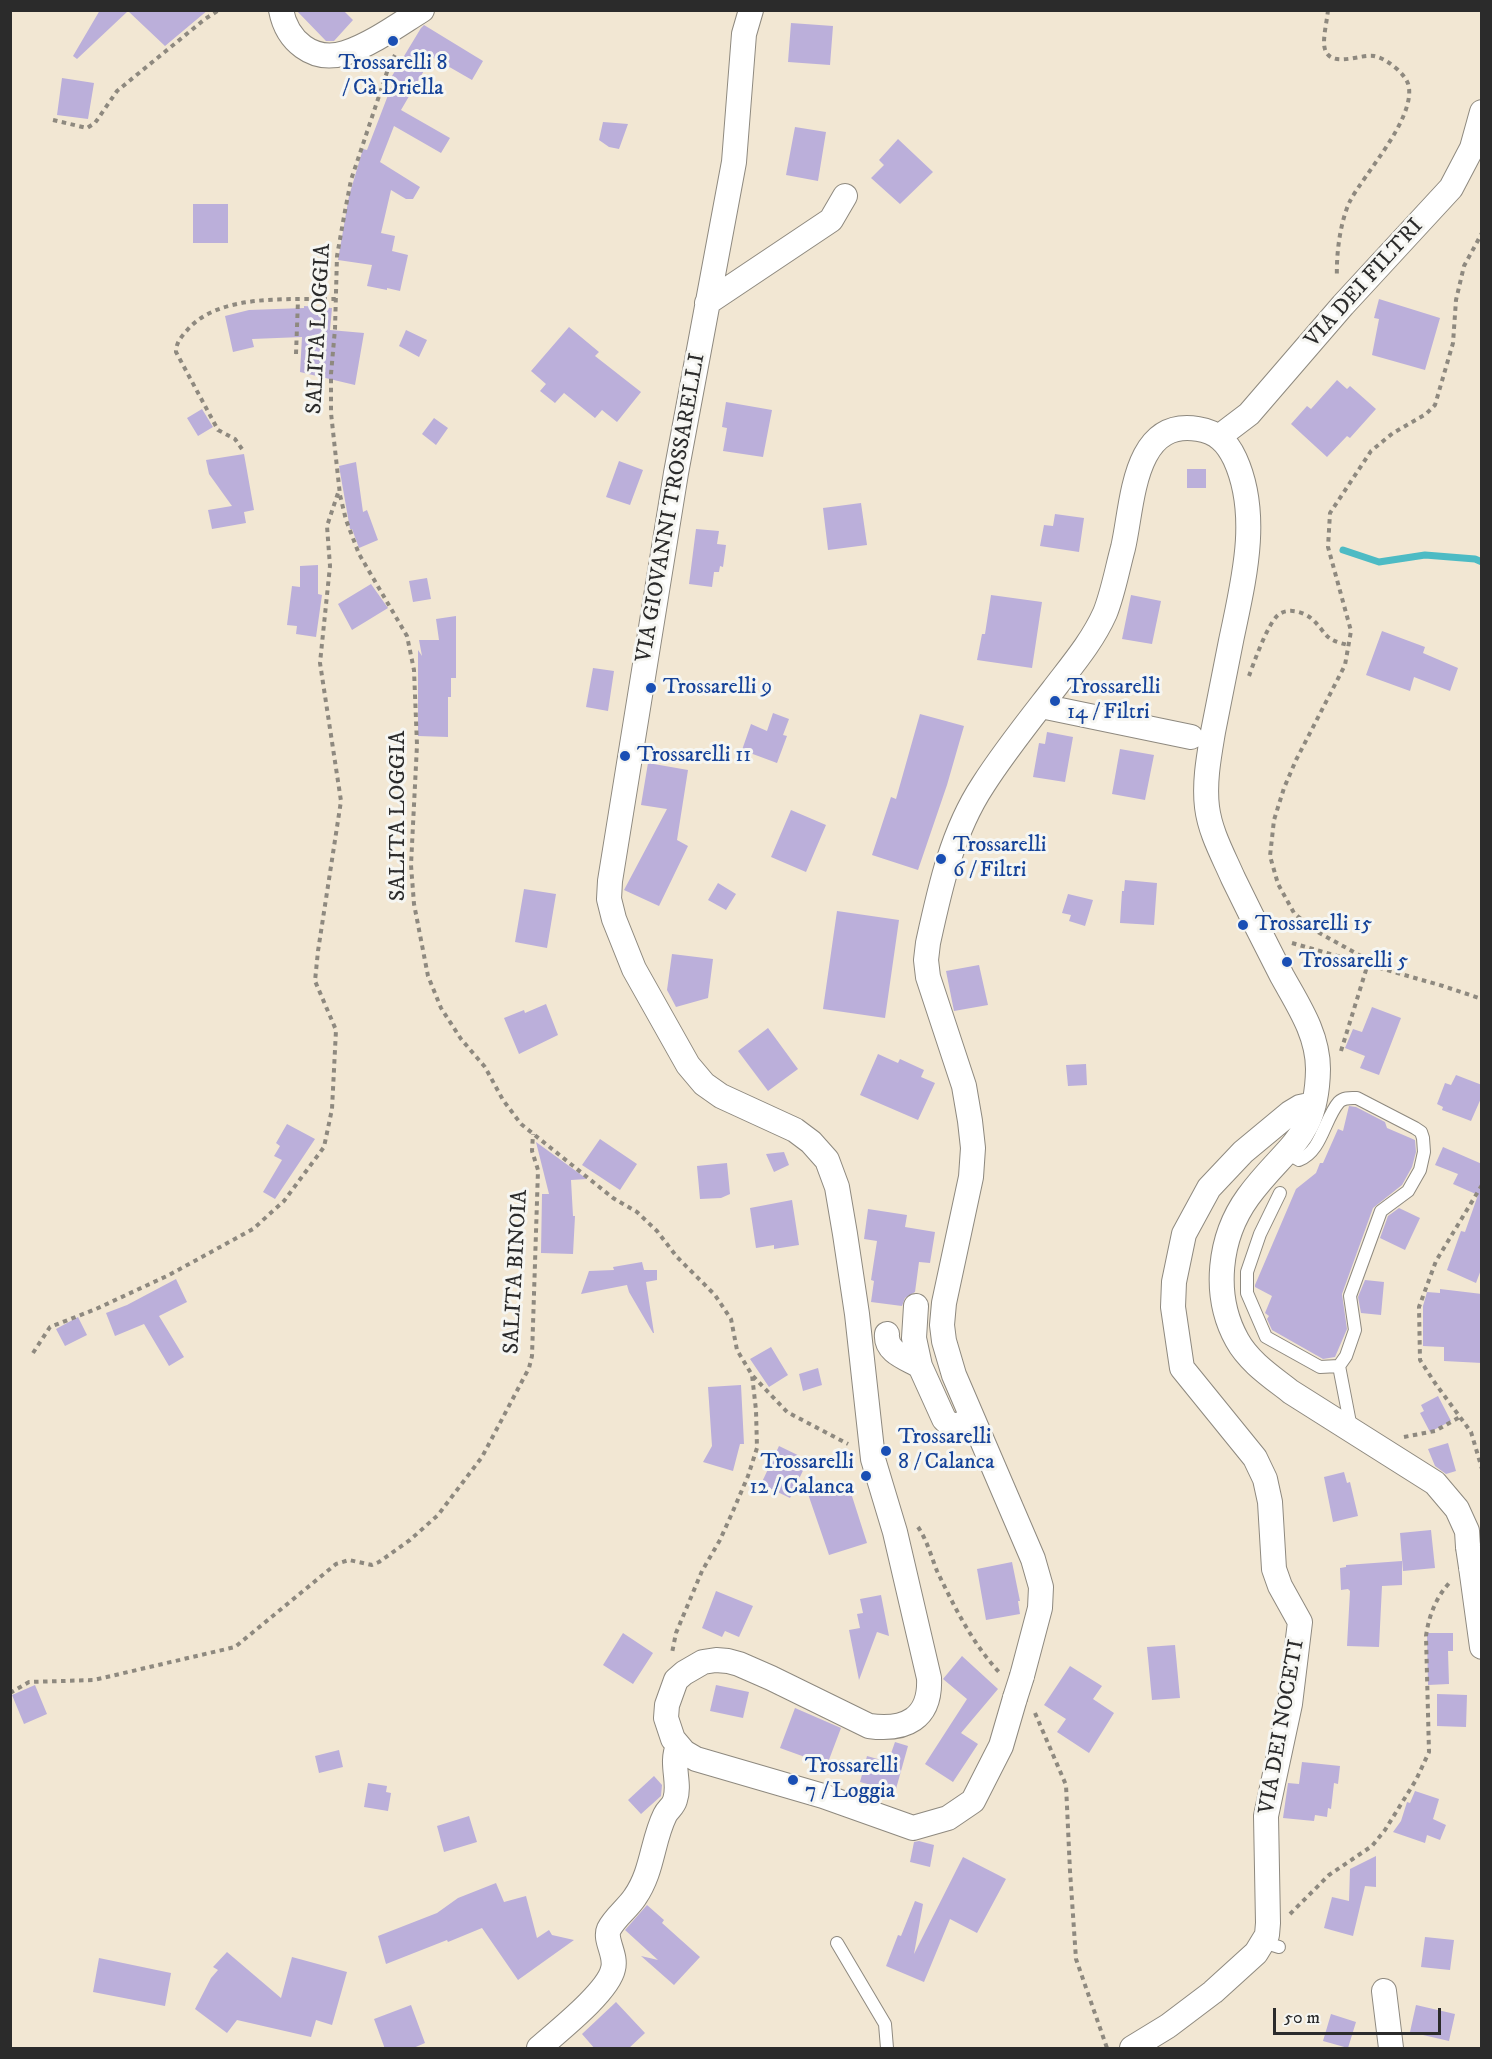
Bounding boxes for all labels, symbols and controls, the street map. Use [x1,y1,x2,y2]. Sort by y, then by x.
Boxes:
marker: Trossarelli 8 / Cà Driella [386,34,400,48]
place label: Trossarelli 8 / Cà Driella [338,51,448,102]
street label: VIA DEI FILTRI [1300,214,1430,354]
street label: SALITA LOGGIA [302,243,338,415]
street label: VIA GIOVANNI TROSSARELLI [632,352,712,664]
place label: Trossarelli 9 [663,675,772,701]
place label: Trossarelli 14 / Filtri [1067,675,1161,726]
marker: Trossarelli 9 [644,681,658,695]
marker: Trossarelli 14 / Filtri [1048,694,1062,708]
street label: SALITA LOGGIA [386,731,412,901]
place label: Trossarelli 11 [637,743,751,769]
marker: Trossarelli 11 [618,749,632,763]
place label: Trossarelli 6 / Filtri [953,833,1047,884]
marker: Trossarelli 6 / Filtri [934,852,948,866]
place label: Trossarelli 15 [1255,912,1372,938]
marker: Trossarelli 15 [1236,918,1250,932]
place label: Trossarelli 5 [1299,949,1408,975]
marker: Trossarelli 5 [1280,955,1294,969]
street label: SALITA BINOIA [500,1189,534,1355]
place label: Trossarelli 8 / Calanca [898,1425,995,1476]
marker: Trossarelli 8 / Calanca [879,1444,893,1458]
place label: Trossarelli 12 / Calanca [750,1450,854,1502]
marker: Trossarelli 12 / Calanca [859,1469,873,1483]
street label: VIA DEI NOCETI [1255,1638,1311,1816]
place label: Trossarelli 7 / Loggia [805,1754,899,1806]
marker: Trossarelli 7 / Loggia [786,1773,800,1787]
scale bar [1276,1996,1444,2034]
text: 50 m [1284,2007,1320,2029]

